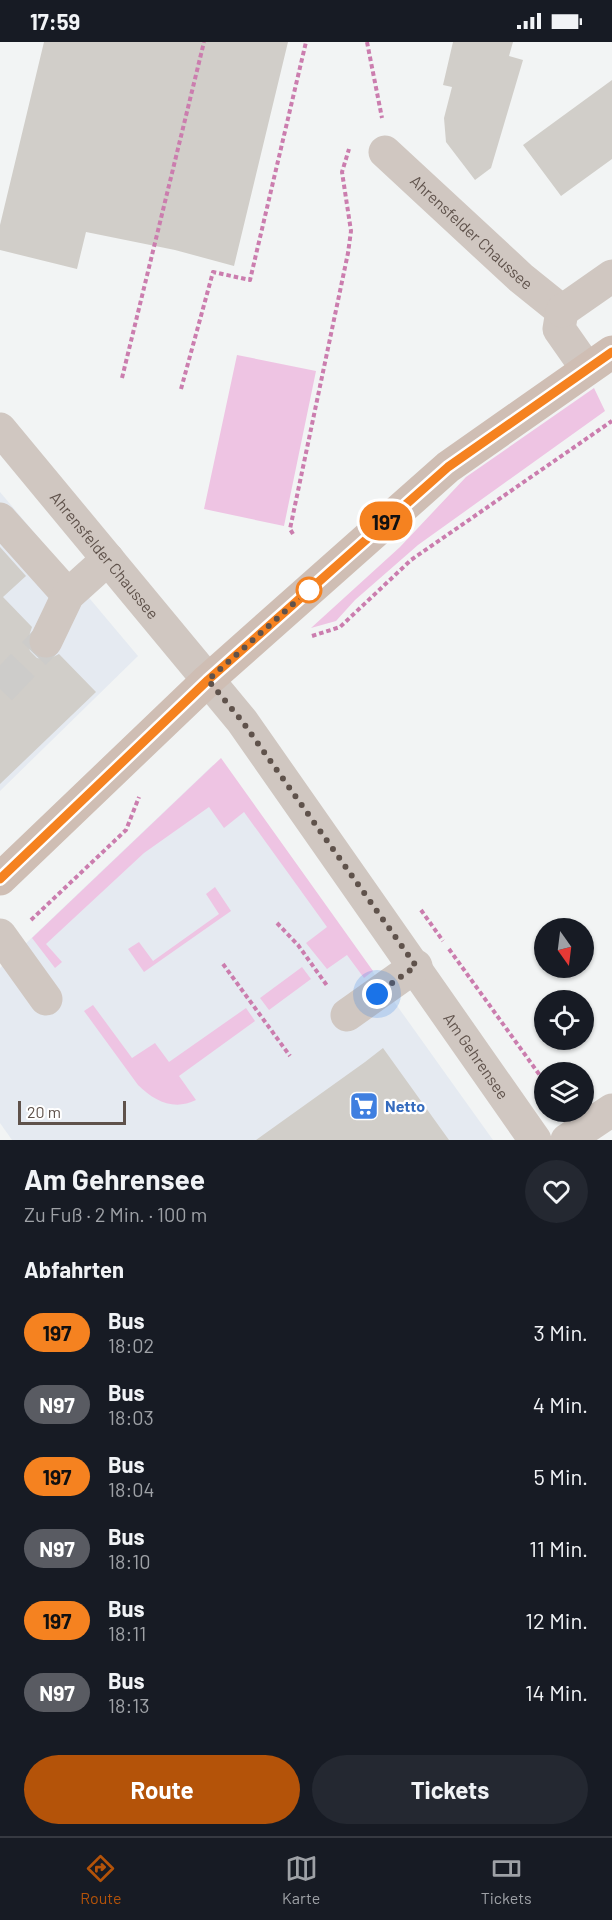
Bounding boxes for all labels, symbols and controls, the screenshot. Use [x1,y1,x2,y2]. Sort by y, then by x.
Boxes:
text: 17:59 [30,8,80,34]
street label: Ahrensfelder Chaussee [407,171,537,293]
street label: Ahrensfelder Chaussee [47,487,163,623]
line badge: 197 [352,502,420,540]
text: 197 [371,509,401,534]
unlabelled marker [296,577,322,603]
north arrow [534,918,594,978]
map controls [534,918,594,1122]
your location [362,979,392,1009]
button: locate [534,990,594,1050]
street label: Am Gehrensee [440,1009,513,1102]
button: layers [534,1062,594,1122]
supermarket icon: Netto [348,1090,380,1122]
place label: Netto [385,1096,425,1115]
scale bar [18,1098,126,1126]
text: 20 m [27,1102,61,1121]
button: heart [525,1160,588,1223]
text: Am Gehrensee [24,1162,205,1196]
text: Zu Fuß · 2 Min. · 100 m [24,1202,207,1226]
text: Abfahrten [24,1256,124,1282]
text: Bus [108,1307,145,1333]
text: 3 Min. [533,1319,588,1345]
text: 197 [42,1320,72,1345]
text: 18:02 [108,1333,154,1357]
text: Bus [108,1379,145,1405]
text: 4 Min. [533,1391,588,1417]
text: N97 [39,1392,75,1417]
text: 18:03 [108,1405,154,1429]
text: Bus [108,1451,145,1477]
text: 5 Min. [533,1463,588,1489]
text: 197 [42,1464,72,1489]
text: 18:04 [108,1477,155,1501]
text: Bus [108,1523,145,1549]
text: 11 Min. [529,1535,588,1561]
text: N97 [39,1536,75,1561]
text: 18:10 [108,1549,151,1573]
text: Bus [108,1595,145,1621]
text: 12 Min. [525,1607,588,1633]
text: 197 [42,1608,72,1633]
text: 18:11 [108,1621,146,1645]
text: Bus [108,1667,145,1693]
text: 14 Min. [525,1679,588,1705]
text: N97 [39,1680,75,1705]
text: 18:13 [108,1693,150,1717]
button: Route [24,1755,300,1824]
button: Tickets [312,1755,588,1824]
tab: Route [80,1852,121,1907]
tab: Karte [282,1852,320,1907]
tab: Tickets [481,1852,532,1907]

